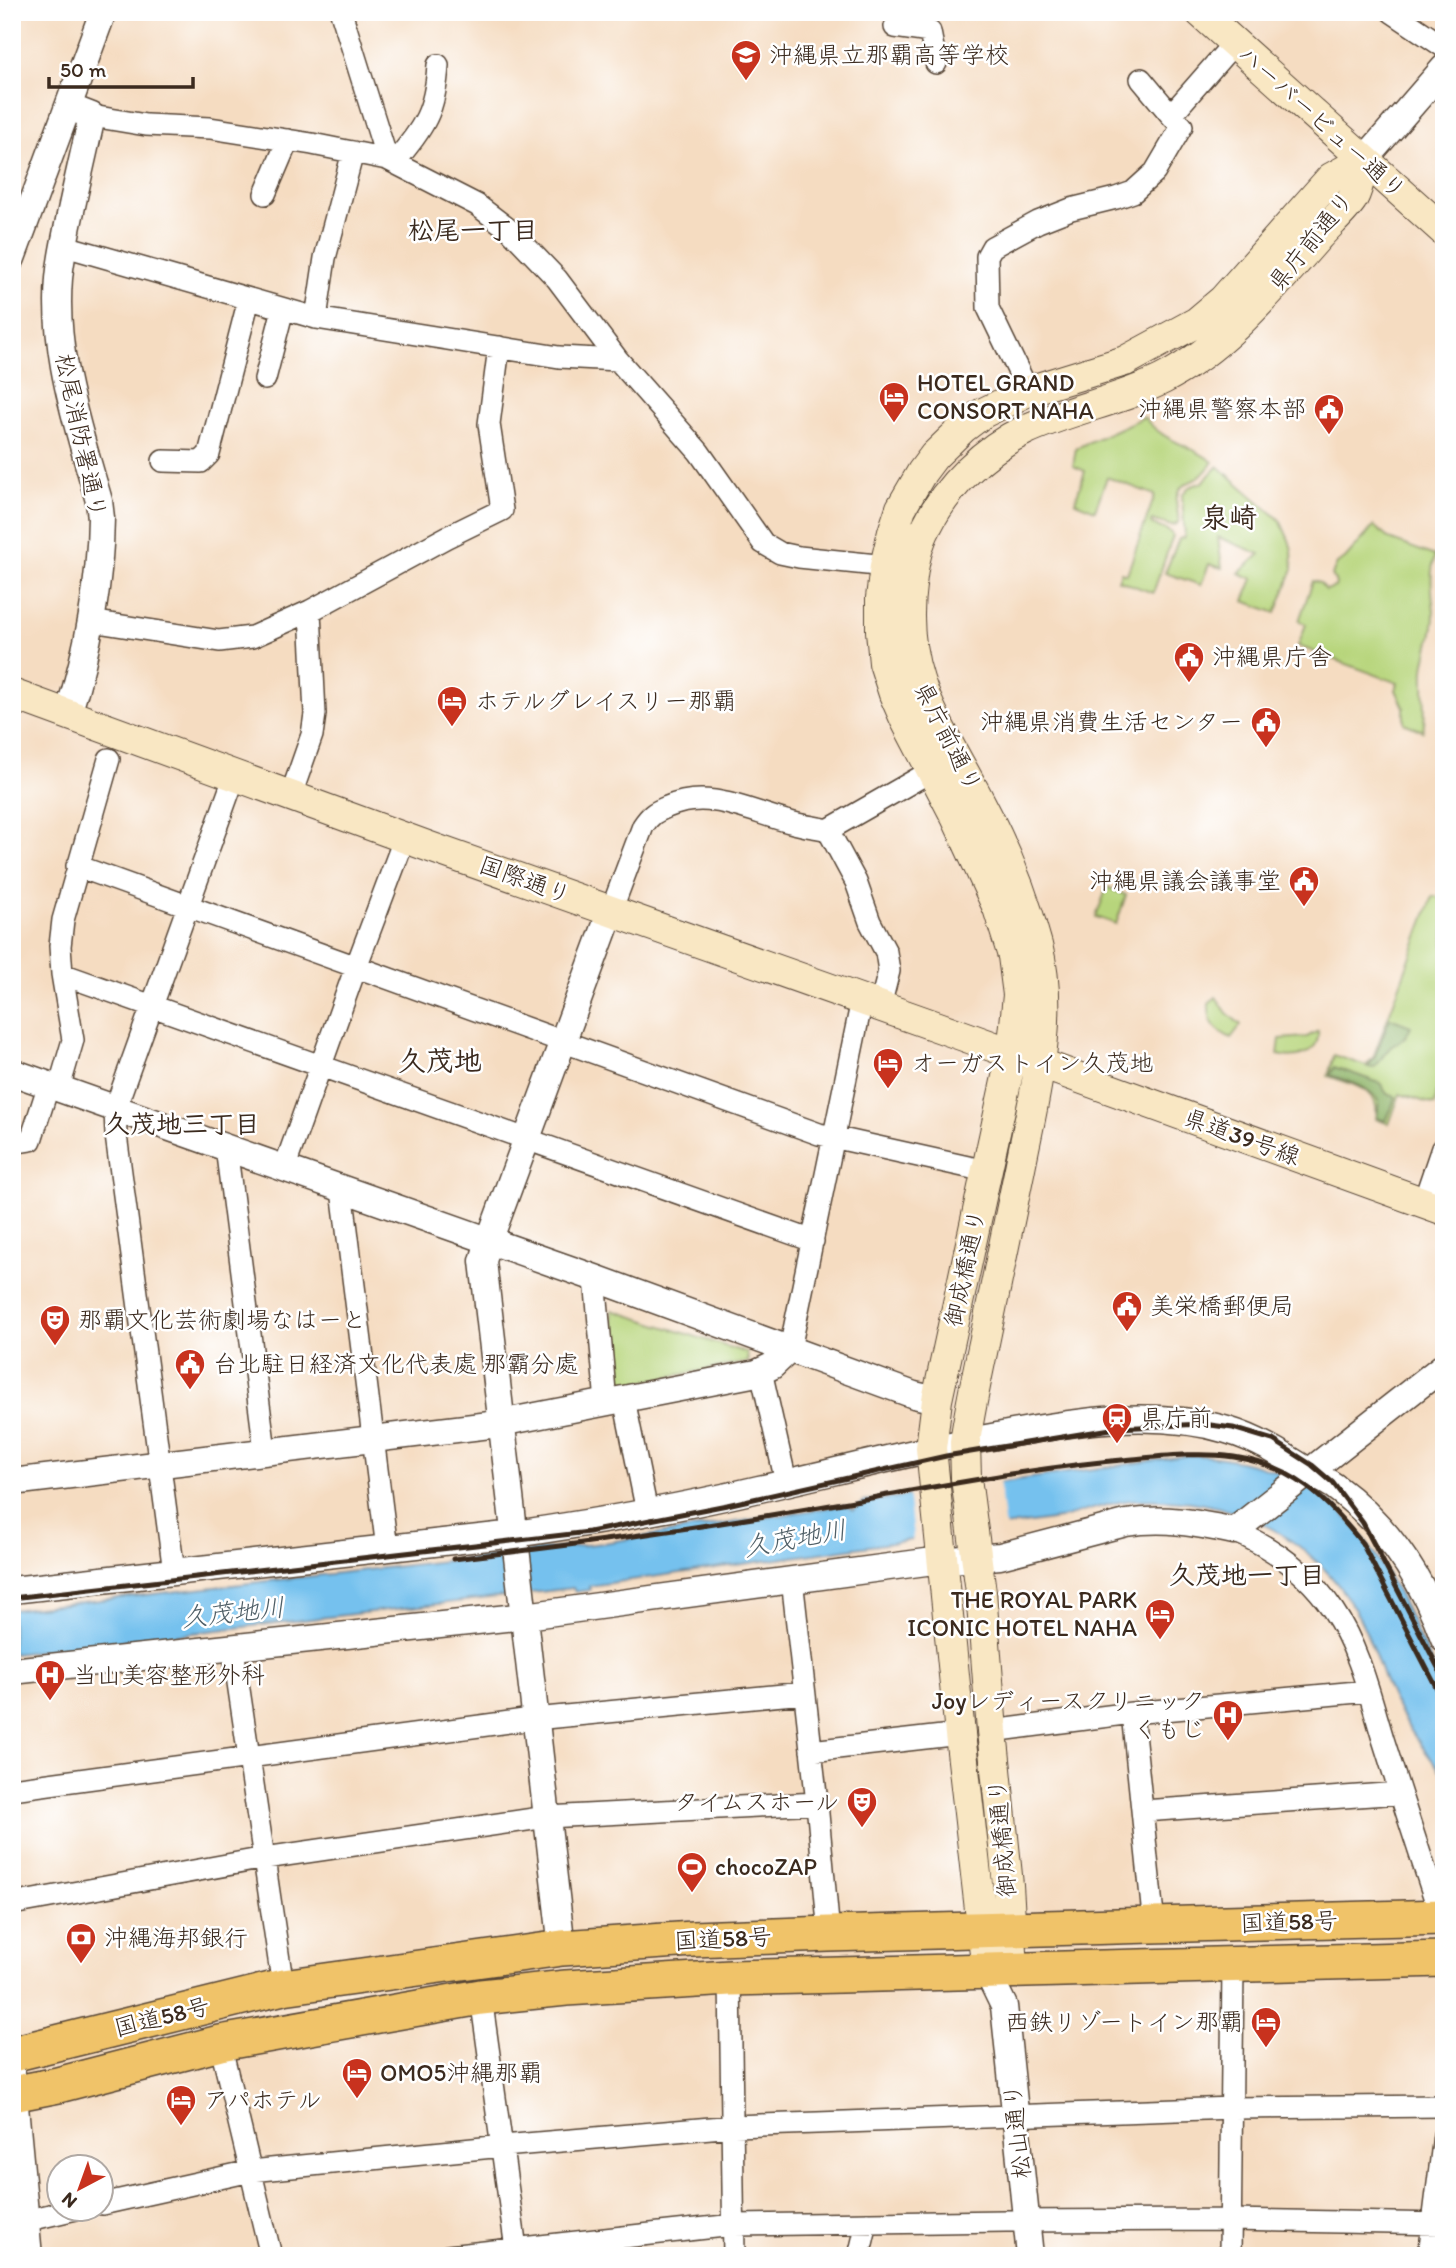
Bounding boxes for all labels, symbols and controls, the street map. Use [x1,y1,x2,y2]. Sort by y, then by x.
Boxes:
school or university icon: 沖縄県立那覇高等学校 [729,38,763,82]
street label: ハーバービュー通り [1232,39,1412,205]
place label: 沖縄県立那覇高等学校 [769,40,1009,69]
scale bar [49,46,192,90]
text: 50 m [60,57,107,82]
street label: 県庁前通り [1262,185,1360,296]
district label: 松尾一丁目 [408,214,538,246]
street label: 松尾消防署通り [50,351,113,521]
place label: HOTEL GRAND CONSORT NAHA [917,368,1094,425]
hotel icon: HOTEL GRAND CONSORT NAHA [877,380,911,424]
public building icon: 沖縄県警察本部 [1312,392,1346,436]
place label: 沖縄県警察本部 [1138,394,1306,423]
district label: 泉崎 [1201,500,1257,534]
public building icon: 沖縄県庁舎 [1172,640,1206,684]
place label: 沖縄県庁舎 [1212,642,1332,671]
street label: 県庁前通り [908,677,989,797]
hotel icon: ホテルグレイスリー那覇 [435,684,469,728]
place label: ホテルグレイスリー那覇 [475,686,736,715]
public building icon: 沖縄県消費生活センター [1249,705,1283,749]
place label: 沖縄県消費生活センター [980,707,1243,736]
street label: 国際通り [475,849,575,910]
public building icon: 沖縄県議会議事堂 [1287,864,1321,908]
place label: 沖縄県議会議事堂 [1089,866,1281,895]
district label: 久茂地 [398,1043,482,1077]
hotel icon: オーガストイン久茂地 [871,1046,905,1090]
place label: オーガストイン久茂地 [911,1048,1153,1077]
street label: 県道39号線 [1180,1102,1304,1171]
district label: 久茂地三丁目 [104,1108,260,1140]
street label: 御成橋通り [938,1206,991,1330]
public building icon: 美栄橋郵便局 [1110,1289,1144,1333]
place label: 美栄橋郵便局 [1150,1291,1294,1320]
theatre icon: 那覇文化芸術劇場なはーと [38,1303,72,1347]
place label: 那覇文化芸術劇場なはーと [78,1305,366,1334]
public building icon: 台北駐日経済文化代表處 那霸分處 [173,1347,207,1391]
place label: 台北駐日経済文化代表處 那霸分處 [213,1349,578,1378]
station icon: 県庁前 [1100,1401,1134,1445]
place label: 県庁前 [1140,1403,1212,1432]
water label: 久茂地川 [741,1513,849,1563]
district label: 久茂地一丁目 [1169,1559,1325,1591]
place label: THE ROYAL PARK ICONIC HOTEL NAHA [907,1585,1137,1642]
water label: 久茂地川 [180,1591,286,1633]
hotel icon: THE ROYAL PARK ICONIC HOTEL NAHA [1143,1597,1177,1641]
hospital icon: 当山美容整形外科 [33,1658,67,1702]
place label: 当山美容整形外科 [73,1660,265,1689]
place label: Joyレディースクリニック くもじ [932,1686,1205,1743]
hospital icon: Joyレディースクリニック くもじ [1211,1698,1245,1742]
street label: 御成橋通り [982,1777,1021,1899]
theatre icon: タイムスホール [845,1785,879,1829]
place label: タイムスホール [674,1787,839,1816]
sports icon: chocoZAP [675,1850,709,1894]
place label: chocoZAP [715,1852,817,1881]
street label: 国道58号 [1240,1905,1338,1938]
bank icon: 沖縄海邦銀行 [64,1921,98,1965]
street label: 国道58号 [673,1921,773,1956]
place label: 沖縄海邦銀行 [104,1923,248,1952]
street label: 国道58号 [111,1991,213,2042]
hotel icon: 西鉄リゾートイン那覇 [1249,2005,1283,2049]
place label: 西鉄リゾートイン那覇 [1005,2007,1243,2036]
hotel icon: OMO5沖縄那覇 [340,2056,374,2100]
place label: OMO5沖縄那覇 [380,2058,542,2087]
street label: 松山通り [997,2082,1036,2180]
hotel icon: アパホテル [164,2083,198,2127]
place label: アパホテル [204,2085,322,2114]
north arrow [46,2152,116,2222]
text: N [57,2188,82,2213]

